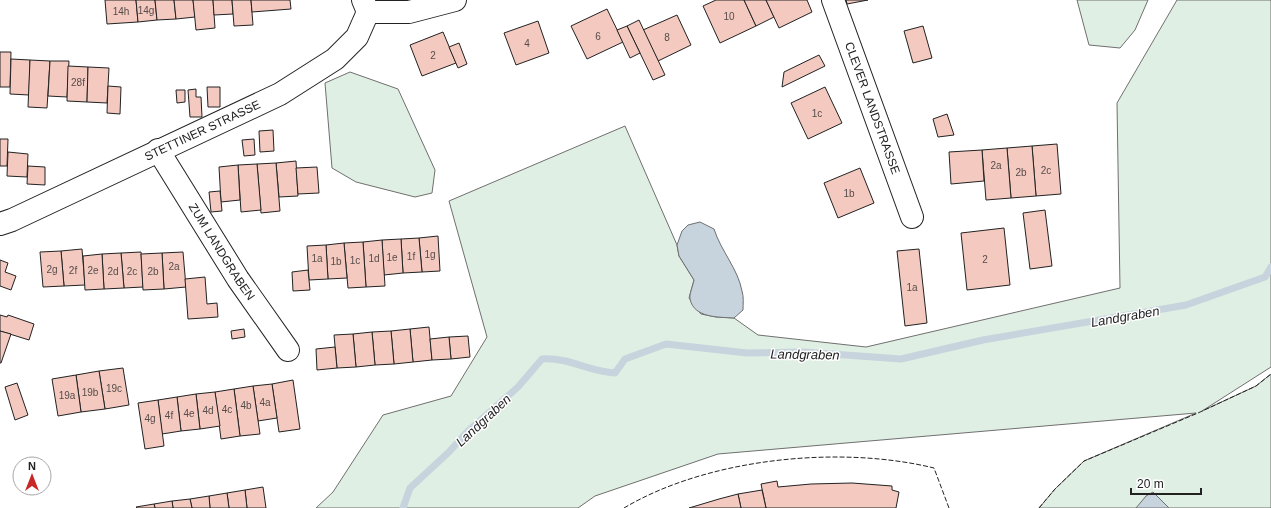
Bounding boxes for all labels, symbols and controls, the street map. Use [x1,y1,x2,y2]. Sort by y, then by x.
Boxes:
house number: 14g [138,5,154,16]
house number: 14h [113,6,129,17]
house number: 10 [723,11,735,22]
house number: 6 [595,31,601,42]
house number: 8 [664,32,670,43]
house number: 4 [524,38,530,49]
street label: CLEVER LANDSTRASSE [842,40,903,176]
house number: 2 [430,50,436,61]
house number: 28f [71,77,85,88]
street label: STETTINER STRASSE [142,97,262,164]
house number: 1c [812,108,822,119]
house number: 2a [990,160,1002,171]
house number: 2c [1041,165,1051,176]
house number: 2b [1015,167,1027,178]
house number: 1b [843,188,855,199]
street label: ZUM LANDGRABEN [186,201,258,303]
house number: 1g [424,249,436,260]
house number: 1f [407,251,415,262]
house number: 1e [386,252,398,263]
house number: 1a [311,253,323,264]
house number: 1d [368,253,380,264]
house number: 2 [982,254,988,265]
house number: 1c [350,255,360,266]
house number: 1b [330,256,342,267]
house number: 2a [168,261,180,272]
house number: 2g [46,264,58,275]
house number: 2f [69,265,77,276]
house number: 2e [87,265,99,276]
house number: 2d [107,266,119,277]
house number: 2c [127,266,137,277]
house number: 2b [147,266,159,277]
house number: 1a [906,282,918,293]
water label: Landgraben [1090,303,1161,330]
water label: Landgraben [770,346,840,363]
house number: 19c [106,383,122,394]
house number: 19b [82,387,99,398]
house number: 19a [59,390,76,401]
water label: Landgraben [453,391,514,450]
house number: 4a [259,397,271,408]
house number: 4b [240,400,252,411]
house number: 4c [222,404,232,415]
house number: 4d [202,405,214,416]
house number: 4e [183,408,195,419]
house number: 4f [165,410,173,421]
house number: 4g [144,413,156,424]
north arrow [12,456,52,496]
text: N [28,460,36,472]
scale bar [1131,470,1201,496]
text: 20 m [1137,477,1164,491]

